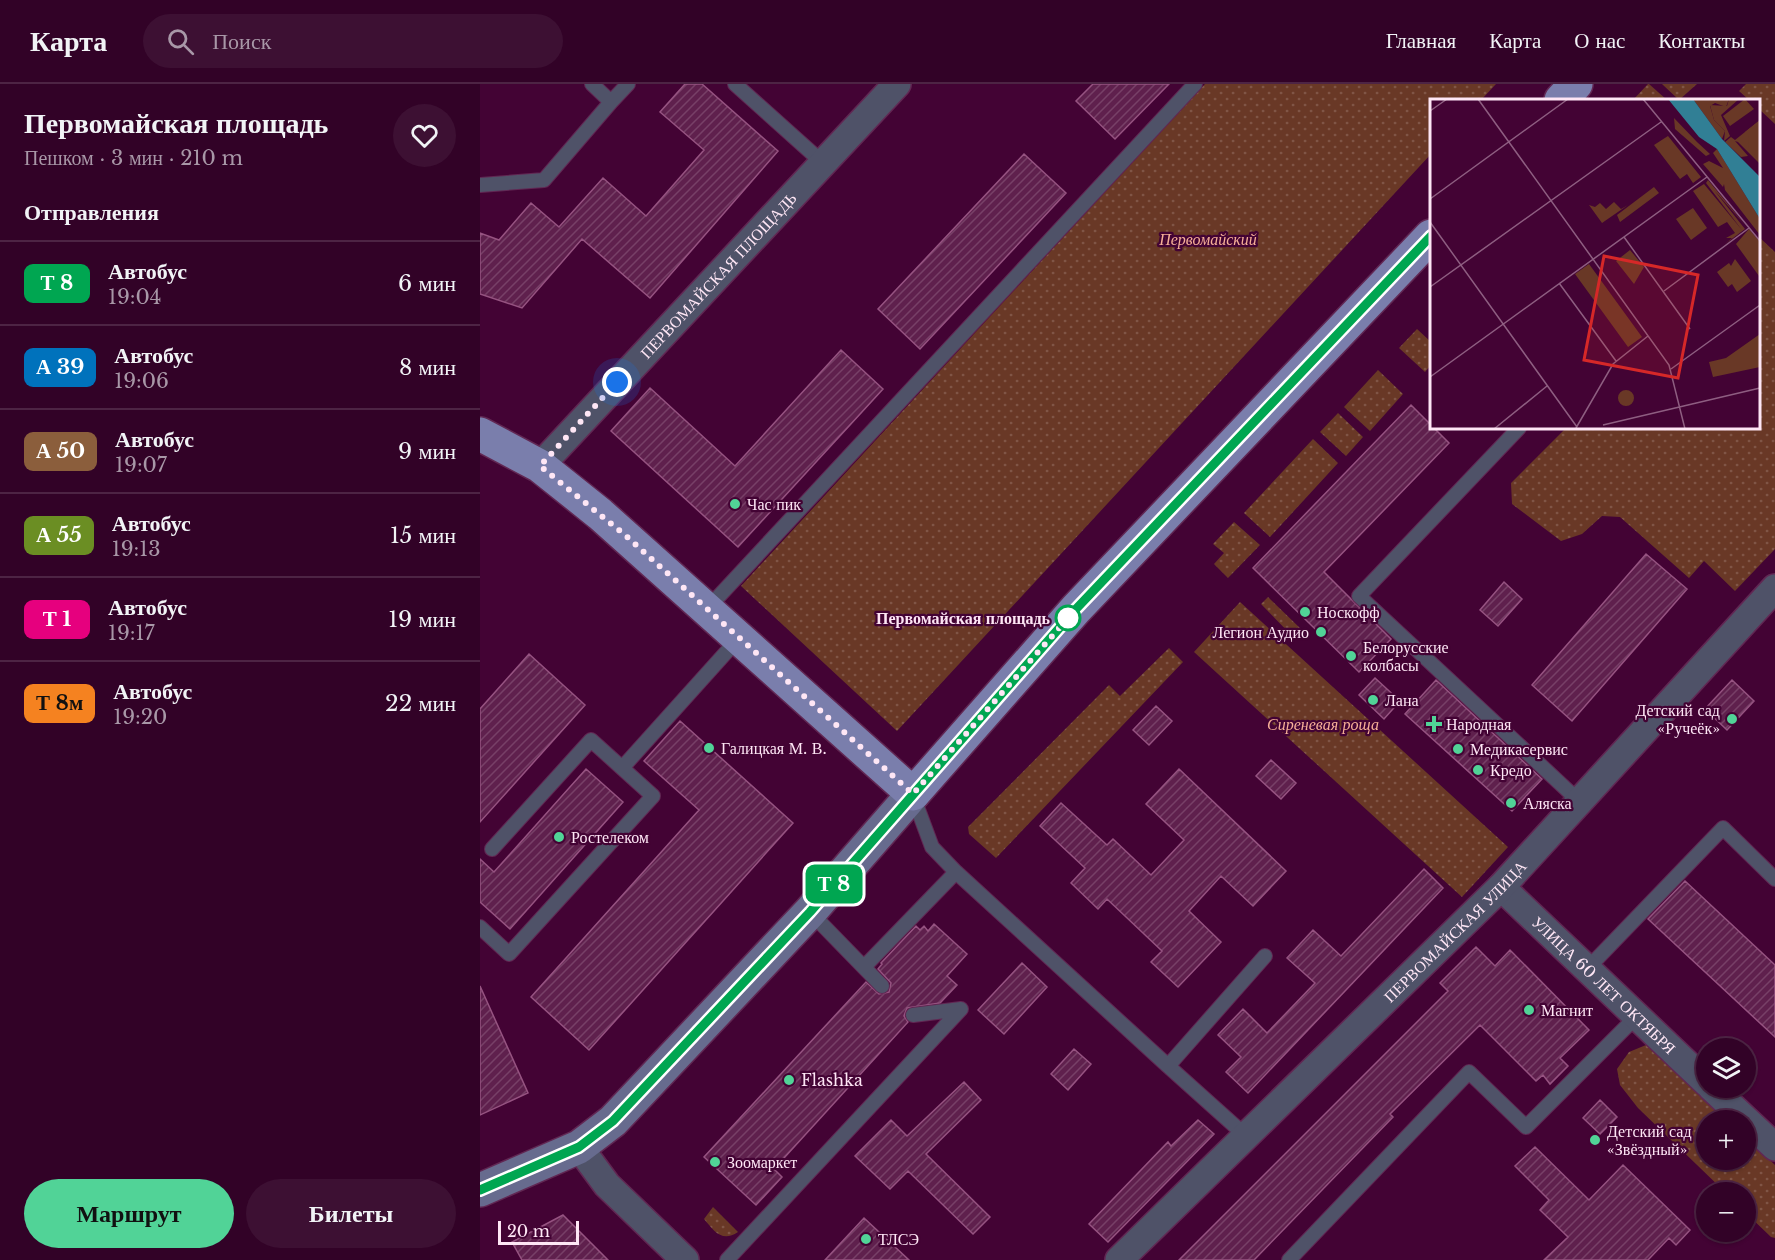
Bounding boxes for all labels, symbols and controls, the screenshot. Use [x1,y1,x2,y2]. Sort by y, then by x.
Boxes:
search box [143,14,563,68]
text: Карта [30,24,107,59]
icon: search [164,25,197,58]
text: Поиск [212,28,271,55]
text: Главная [1386,28,1456,54]
text: Карта [1489,28,1541,54]
text: О нас [1574,28,1625,54]
text: Контакты [1658,28,1745,54]
inset map [1430,99,1760,429]
button: heart [393,104,456,167]
text: Первомайская площадь [24,106,328,141]
text: Пешком · 3 мин · 210 m [24,146,243,170]
street label: ПЕРВОМАЙСКАЯ ПЛОЩАДЬ [636,188,801,362]
text: Отправления [24,199,159,226]
park label: Первомайский [1158,229,1257,249]
text: Автобус [108,258,187,285]
text: Т 8 [41,270,73,296]
text: 6 мин [398,270,456,297]
text: 19:04 [108,285,161,309]
text: Автобус [114,342,193,369]
text: А 39 [36,354,84,380]
text: 8 мин [399,354,456,381]
your location [602,367,632,397]
text: 19:06 [114,369,169,393]
text: Автобус [115,426,194,453]
text: А 50 [36,438,85,464]
text: 9 мин [398,438,456,465]
text: 19:07 [115,453,167,477]
place label: Час пик [747,494,801,514]
marker: Час пик [728,497,742,511]
text: Автобус [112,510,191,537]
text: А 55 [36,522,82,548]
text: 15 мин [390,522,456,549]
text: 19:13 [112,537,160,561]
text: Автобус [108,594,187,621]
place label: Носкофф [1317,602,1380,622]
marker: Первомайская площадь [1055,605,1081,631]
marker: Носкофф [1298,605,1312,619]
text: Т 1 [43,606,71,632]
text: 19 мин [388,606,456,633]
place label: Первомайская площадь [876,608,1051,628]
text: 19:17 [108,621,154,645]
place label: Легион Аудио [1212,622,1309,642]
marker: Легион Аудио [1314,625,1328,639]
place label: Белорусские колбасы [1363,637,1449,675]
marker: Белорусские колбасы [1344,649,1358,663]
text: Автобус [113,678,192,705]
text: Т 8м [36,690,83,716]
text: 22 мин [385,690,456,717]
place label: Лана [1385,690,1419,710]
marker: Лана [1366,693,1380,707]
place label: Детский сад «Ручеёк» [1635,700,1720,738]
text: 19:20 [113,705,167,729]
marker: Детский сад «Ручеёк» [1725,712,1739,726]
park label: Сиреневая роща [1267,714,1379,734]
place label: Народная [1446,714,1512,734]
marker: Народная [1427,717,1441,731]
place label: Галицкая М. В. [721,738,827,758]
place label: Медикасервис [1470,739,1568,759]
marker: Галицкая М. В. [702,741,716,755]
marker: Медикасервис [1451,742,1465,756]
place label: Кредо [1490,760,1532,780]
marker: Кредо [1471,763,1485,777]
place label: Аляска [1523,793,1572,813]
marker: Аляска [1504,796,1518,810]
place label: Ростелеком [571,827,649,847]
marker: Ростелеком [552,830,566,844]
street label: ПЕРВОМАЙСКАЯ УЛИЦА [1379,856,1531,1006]
line badge: Т 8 [800,864,868,904]
text: Т 8 [818,871,850,897]
street label: УЛИЦА 60 ЛЕТ ОКТЯБРЯ [1528,912,1680,1058]
place label: Магнит [1541,1000,1593,1020]
marker: Магнит [1522,1003,1536,1017]
map controls [1696,1038,1756,1242]
button: layers [1696,1038,1756,1098]
place label: Flashka [801,1070,863,1090]
marker: Flashka [782,1073,796,1087]
button: + [1696,1110,1756,1170]
place label: Детский сад «Звёздный» [1607,1121,1692,1159]
marker: Детский сад «Звёздный» [1588,1133,1602,1147]
place label: Зоомаркет [727,1152,797,1172]
marker: Зоомаркет [708,1155,722,1169]
button: Маршрут [24,1179,234,1248]
button: Билеты [246,1179,456,1248]
button: − [1696,1182,1756,1242]
scale bar [498,1218,579,1246]
text: 20 m [507,1221,550,1241]
place label: ТЛСЭ [878,1229,919,1249]
marker: ТЛСЭ [859,1232,873,1246]

